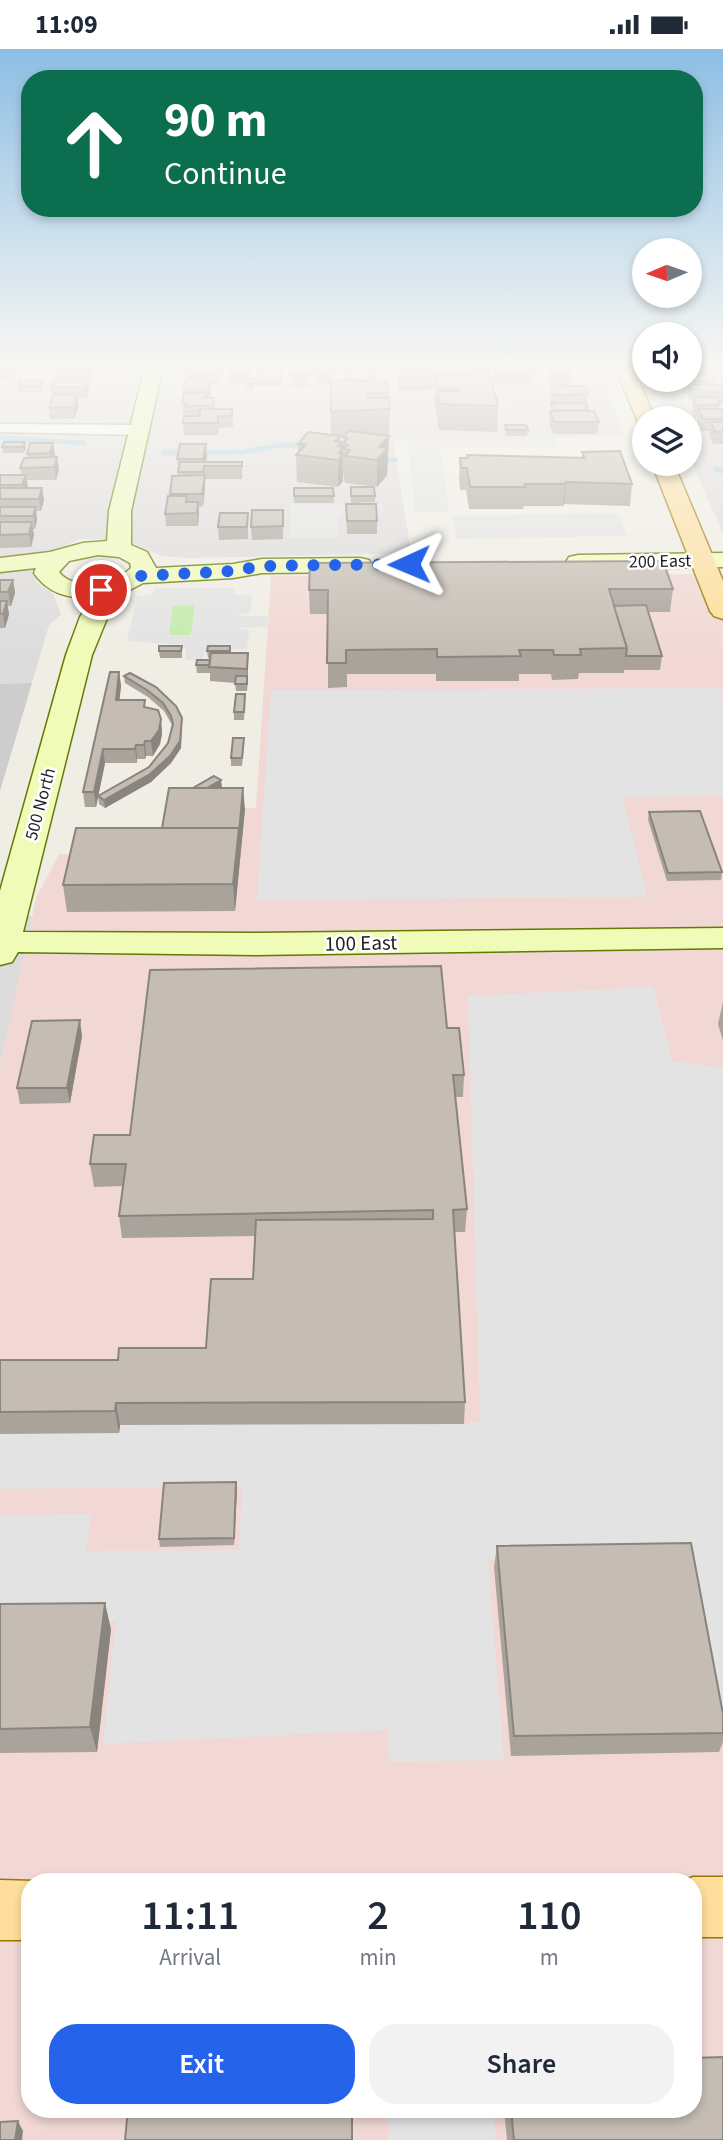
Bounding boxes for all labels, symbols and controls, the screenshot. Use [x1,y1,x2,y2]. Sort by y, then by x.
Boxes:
text: 11:09 [35,6,98,43]
text: 90 m [164,86,268,156]
icon: ahead [49,98,140,189]
text: Continue [164,151,287,197]
north arrow [632,238,702,308]
map controls [632,238,702,476]
button: sound [632,322,702,392]
button: layers [632,406,702,476]
position arrow [372,527,446,601]
street label: 200 East [629,548,691,575]
pin [71,560,131,620]
icon: arrive [82,571,120,609]
street label: 500 North [19,765,62,843]
street label: 100 East [324,927,398,959]
text: 11:11 [141,1886,239,1946]
text: 2 [367,1886,389,1946]
text: 110 [517,1886,582,1946]
text: Arrival [159,1941,221,1974]
text: min [359,1941,397,1974]
text: m [540,1941,559,1974]
button: Exit [49,2024,355,2104]
button: Share [369,2024,674,2104]

